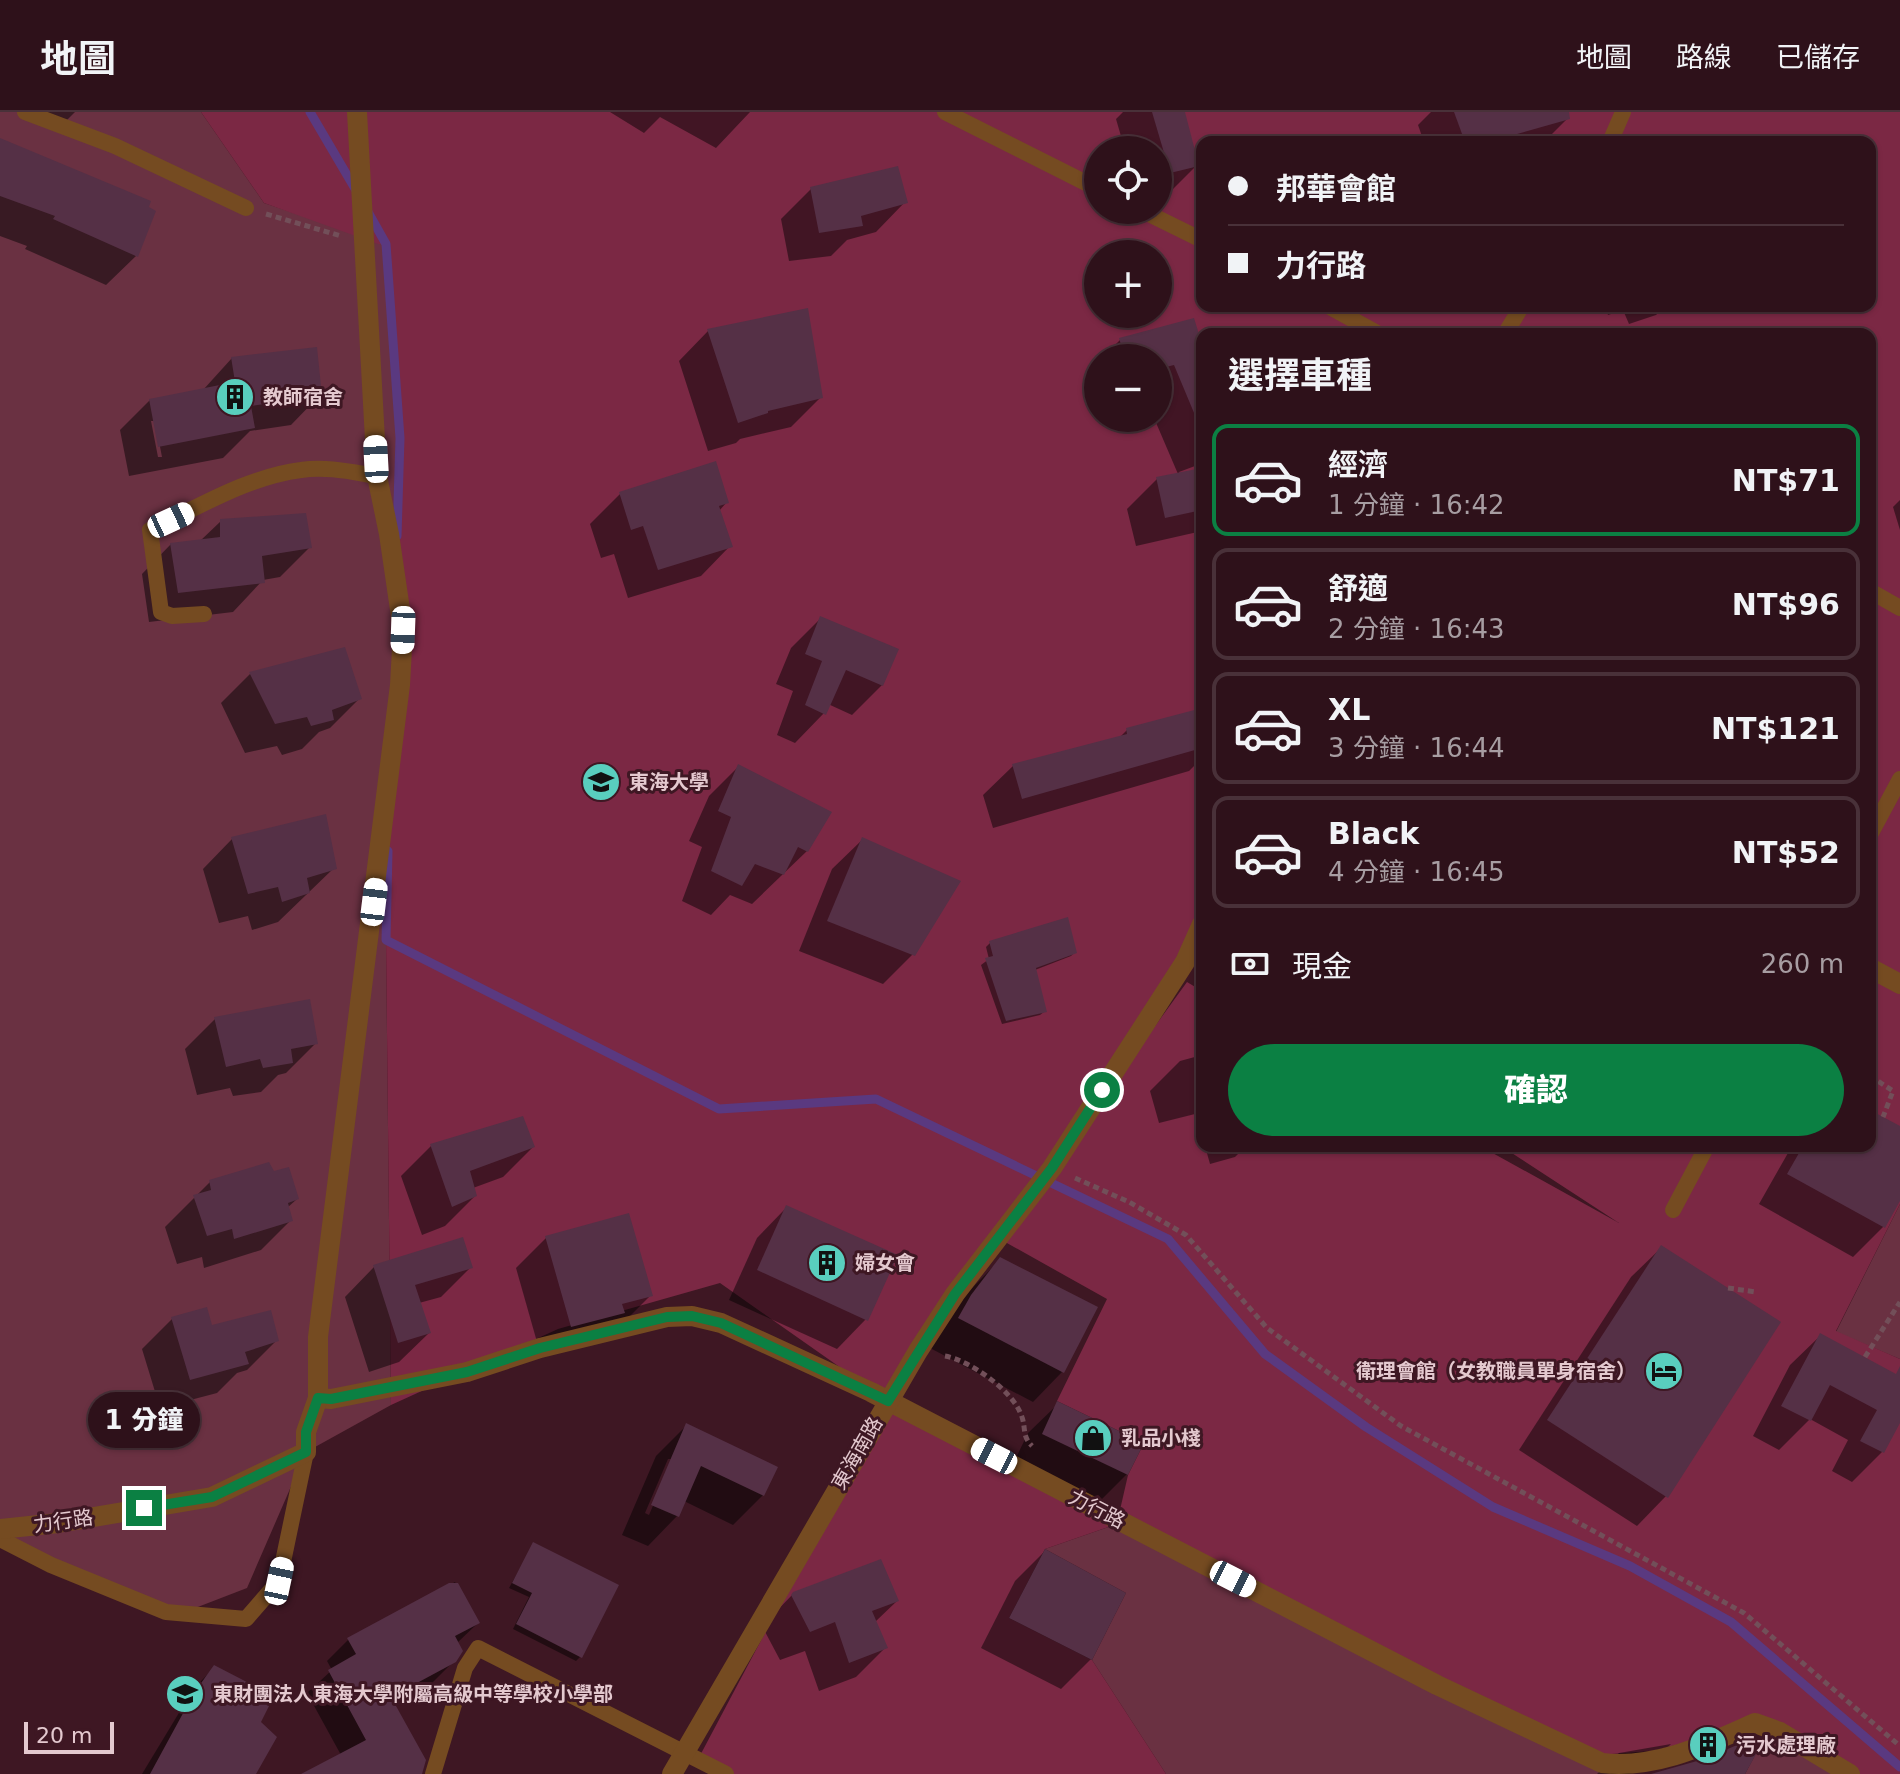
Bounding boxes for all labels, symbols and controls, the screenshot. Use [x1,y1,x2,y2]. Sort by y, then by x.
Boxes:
text: 地圖 [40,37,116,81]
text: 地圖 [1576,41,1632,74]
text: 路線 [1676,41,1732,74]
text: 已儲存 [1776,41,1860,74]
map controls [1084,136,1172,432]
button: locate [1084,136,1172,224]
text: 邦華會館 [1276,171,1396,206]
button: + [1084,240,1172,328]
text: 力行路 [1276,248,1366,283]
button: − [1084,344,1172,432]
text: 選擇車種 [1228,355,1372,396]
building icon: 教師宿舍 [214,376,256,418]
place label: 教師宿舍 [263,385,343,409]
car [363,434,389,484]
icon: car [1232,444,1304,516]
text: 經濟 [1328,447,1388,482]
text: NT$71 [1732,463,1840,498]
text: 1 分鐘 · 16:42 [1328,490,1505,520]
car [144,499,198,541]
icon: car [1232,568,1304,640]
text: 舒適 [1328,571,1388,606]
text: NT$96 [1732,587,1840,622]
car [390,606,416,654]
text: 2 分鐘 · 16:43 [1328,614,1505,644]
icon: car [1232,692,1304,764]
text: XL [1328,692,1370,727]
text: NT$121 [1711,711,1840,746]
text: 3 分鐘 · 16:44 [1328,733,1505,763]
school or university icon: 東海大學 [580,761,622,803]
place label: 東海大學 [629,770,709,794]
icon: car [1232,816,1304,888]
text: Black [1328,816,1419,851]
text: NT$52 [1732,835,1840,870]
text: 4 分鐘 · 16:45 [1328,857,1505,887]
car [359,877,389,927]
icon: cash [1228,942,1272,986]
text: 現金 [1292,949,1352,984]
text: 260 m [1761,949,1844,979]
button: 確認 [1228,1044,1844,1136]
route start [1084,1072,1120,1108]
building icon: 婦女會 [806,1242,848,1284]
place label: 婦女會 [855,1251,915,1275]
hotel icon: 衛理會館（女教職員單身宿舍） [1643,1350,1685,1392]
place label: 衛理會館（女教職員單身宿舍） [1356,1359,1636,1383]
callout: 1 分鐘 [88,1392,200,1448]
text: 1 分鐘 [104,1405,184,1435]
street label: 東海南路 [827,1412,887,1494]
shop icon: 乳品小棧 [1072,1417,1114,1459]
place label: 乳品小棧 [1121,1426,1201,1450]
car [967,1434,1021,1478]
street label: 力行路 [1065,1485,1129,1533]
route end [126,1490,162,1526]
street label: 力行路 [32,1505,94,1537]
car [262,1555,296,1607]
car [1206,1557,1260,1601]
school or university icon: 東財團法人東海大學附屬高級中等學校小學部 [164,1673,206,1715]
place label: 東財團法人東海大學附屬高級中等學校小學部 [213,1682,613,1706]
scale bar [24,1718,114,1754]
text: 20 m [36,1723,92,1748]
building icon: 污水處理廠 [1687,1724,1729,1766]
place label: 污水處理廠 [1736,1733,1836,1757]

